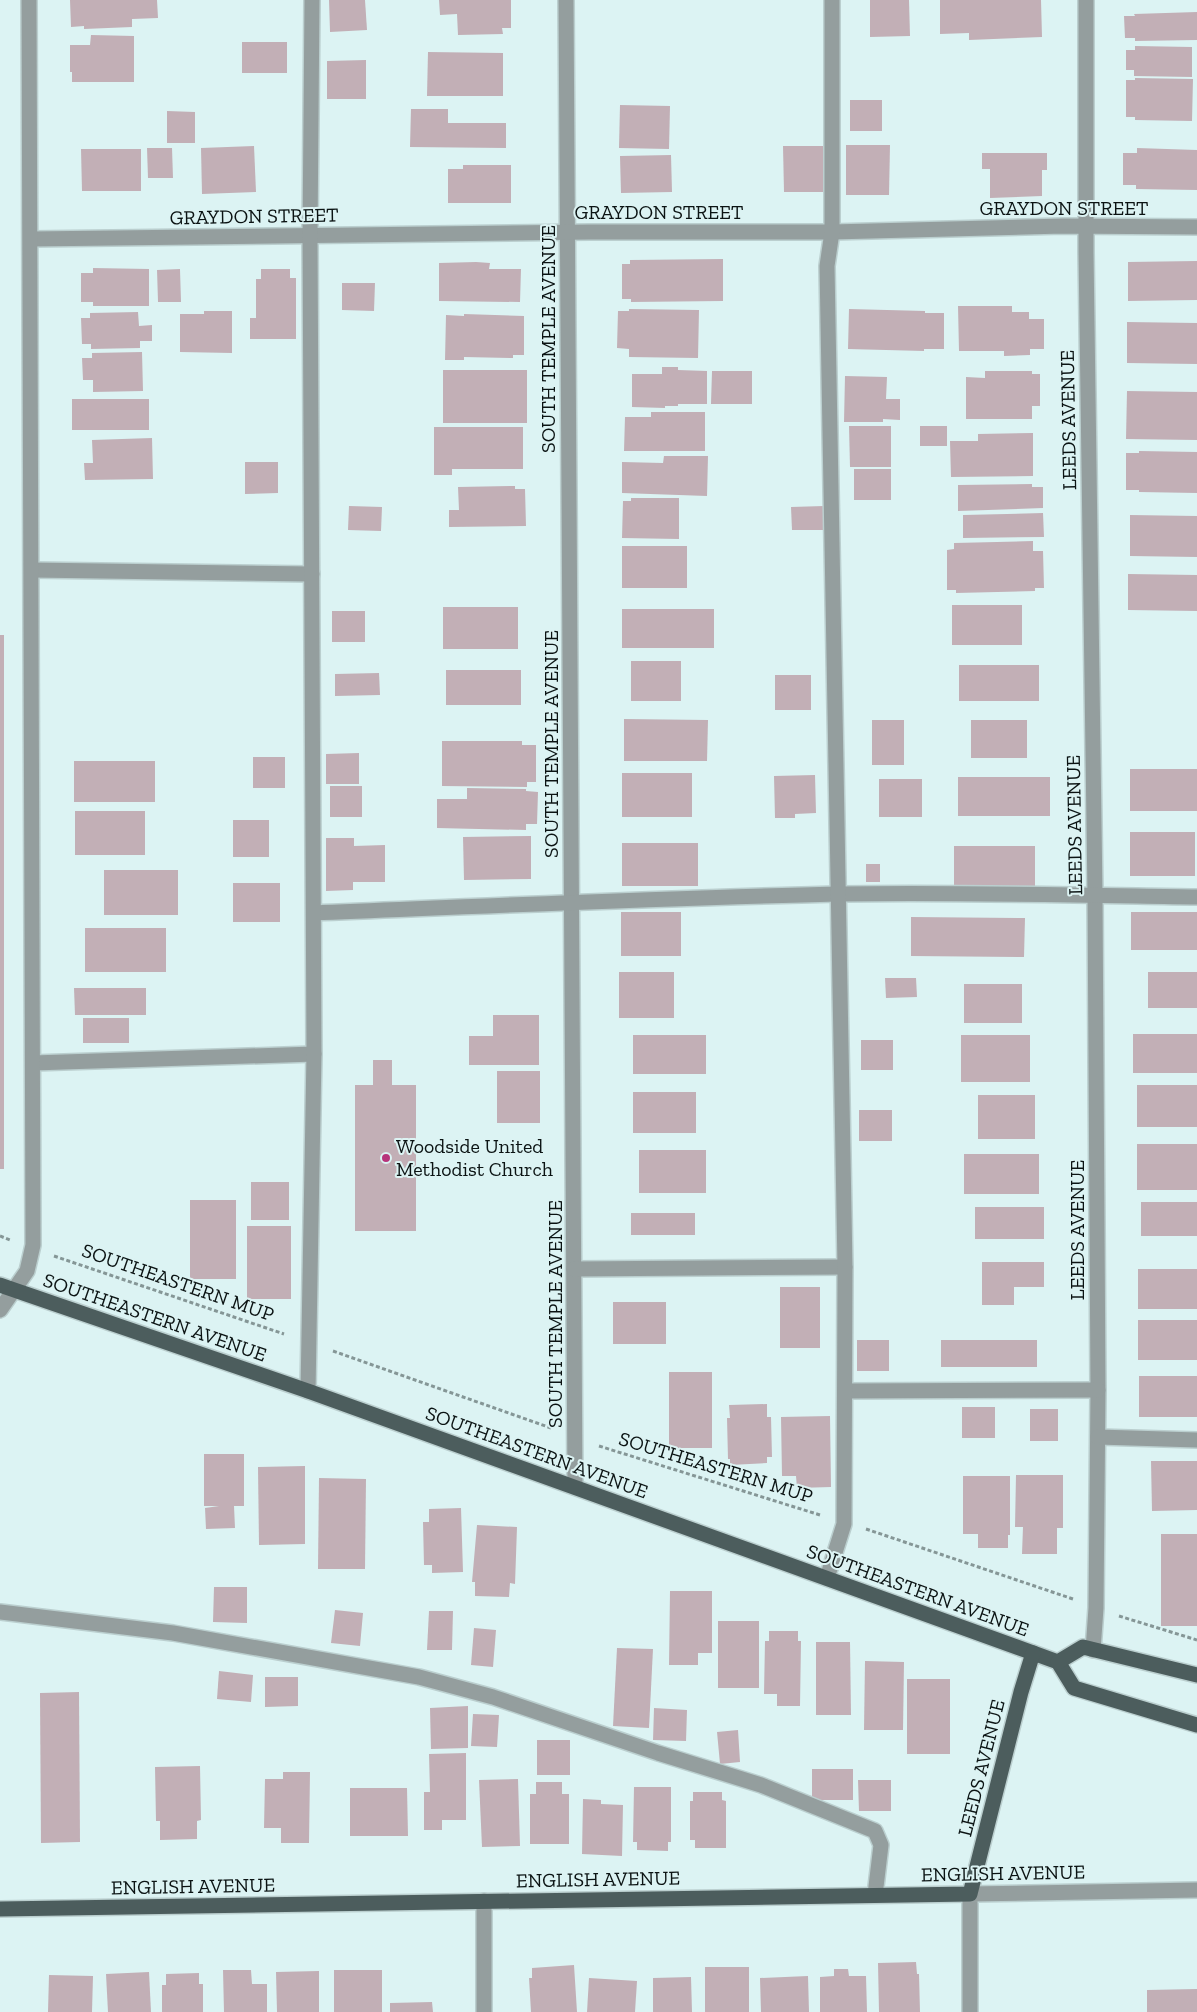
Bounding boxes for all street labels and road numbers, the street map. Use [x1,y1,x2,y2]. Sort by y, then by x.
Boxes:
street label: GRAYDON STREET [980,196,1148,220]
street label: GRAYDON STREET [575,200,743,224]
street label: GRAYDON STREET [169,203,339,229]
street label: SOUTH TEMPLE AVENUE [536,225,560,453]
street label: LEEDS AVENUE [1055,350,1081,490]
street label: SOUTH TEMPLE AVENUE [539,630,563,858]
street label: LEEDS AVENUE [1061,755,1087,895]
street label: LEEDS AVENUE [1065,1160,1089,1300]
street label: SOUTH TEMPLE AVENUE [543,1200,567,1428]
street label: SOUTHEASTERN MUP [79,1238,277,1326]
street label: SOUTHEASTERN AVENUE [40,1267,270,1367]
street label: SOUTHEASTERN AVENUE [423,1401,651,1503]
street label: SOUTHEASTERN MUP [616,1426,816,1508]
street label: SOUTHEASTERN AVENUE [804,1539,1032,1641]
street label: LEEDS AVENUE [952,1697,1010,1839]
street label: ENGLISH AVENUE [921,1860,1085,1886]
street label: ENGLISH AVENUE [516,1866,680,1892]
street label: ENGLISH AVENUE [111,1873,275,1899]

